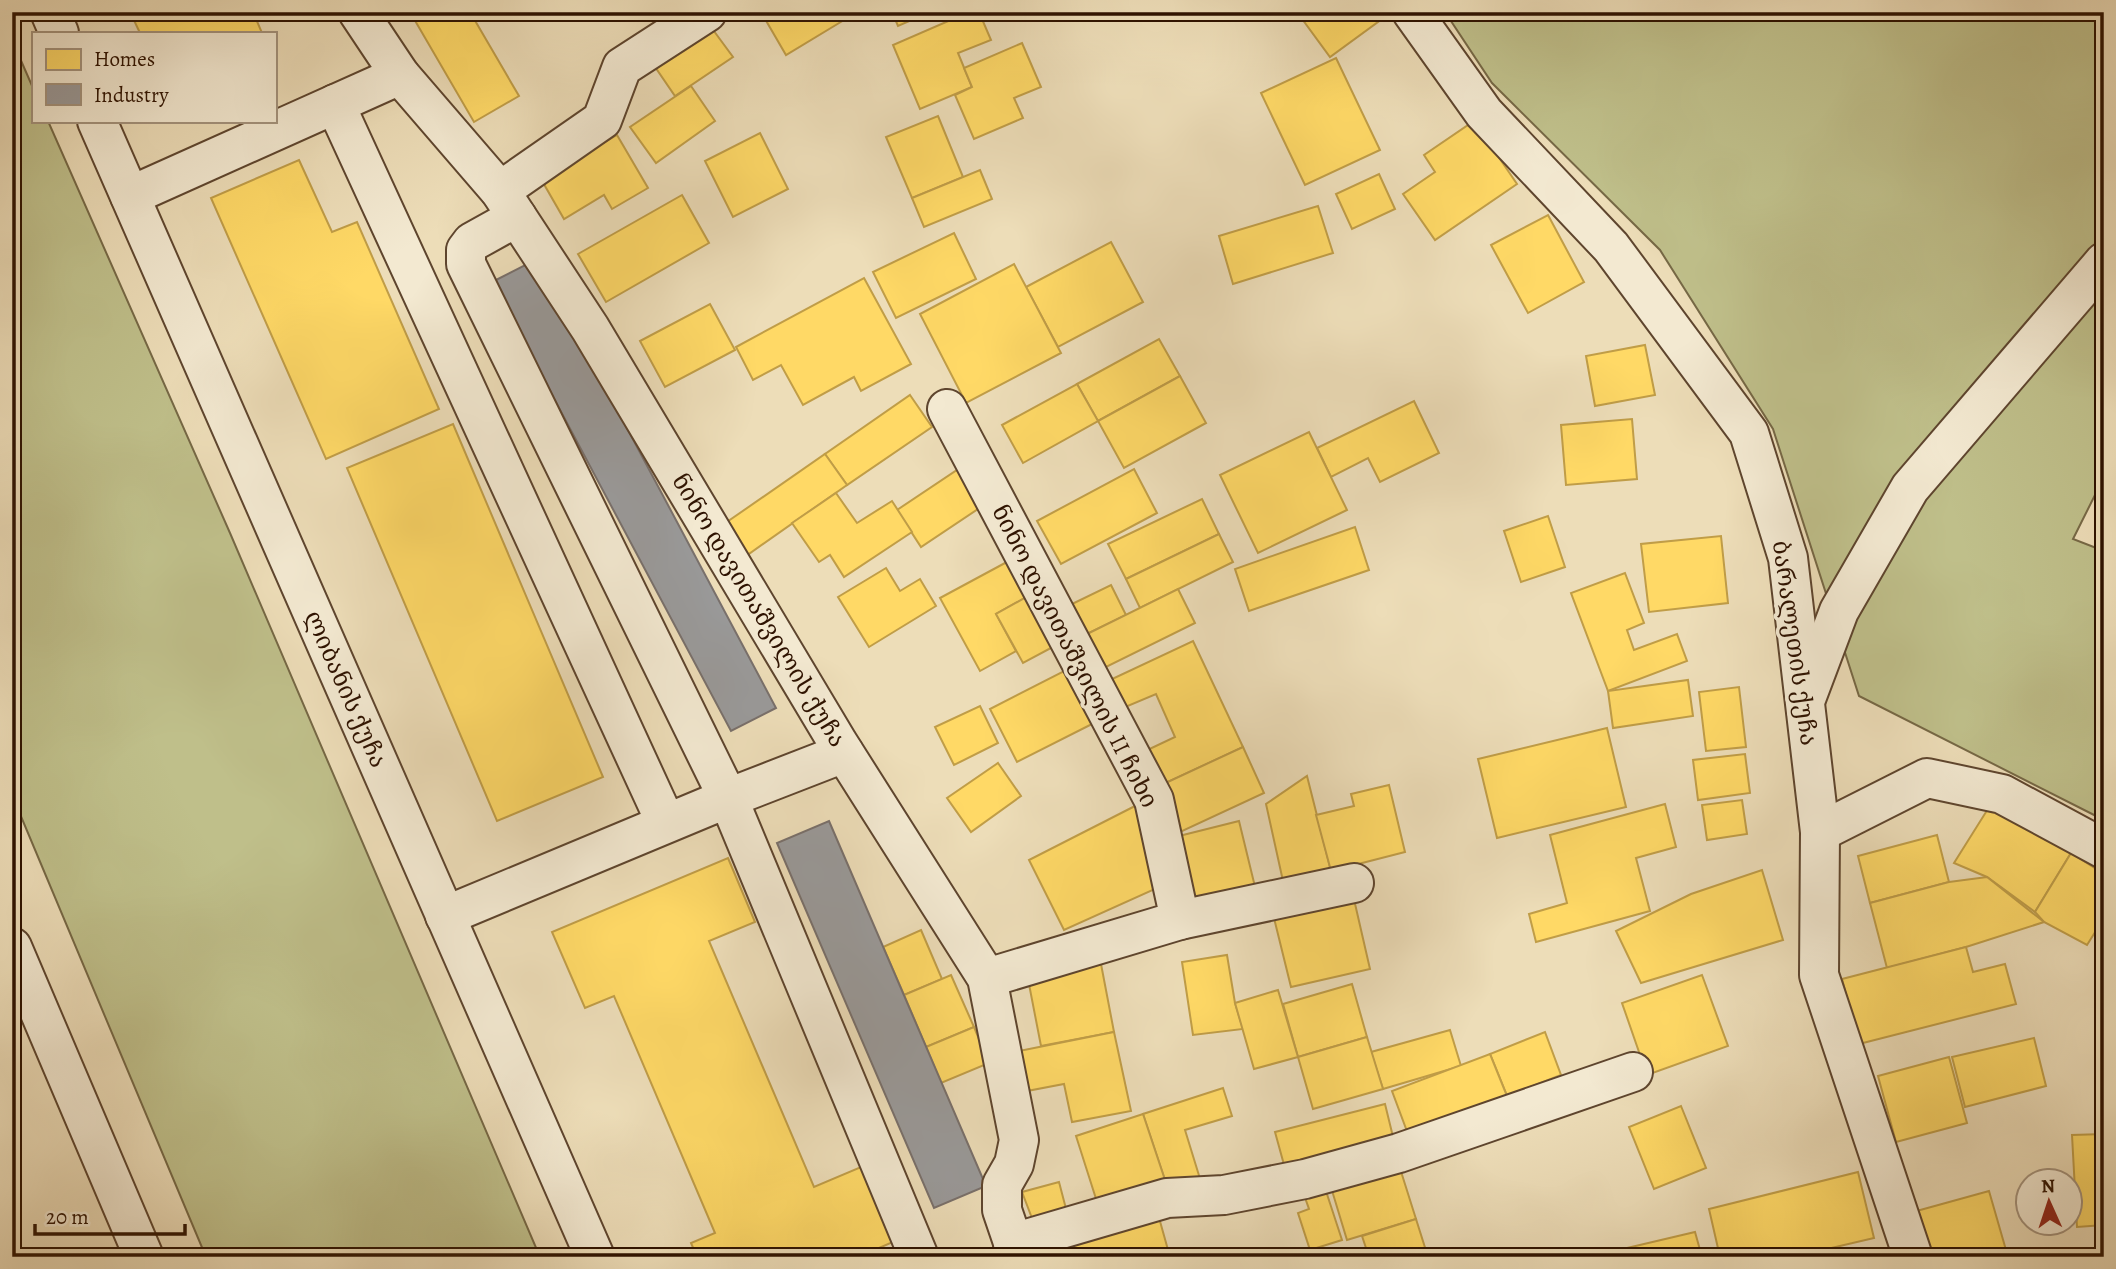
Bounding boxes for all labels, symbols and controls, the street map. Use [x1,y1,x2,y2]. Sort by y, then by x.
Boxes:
legend [32,32,276,122]
text: Homes [94,45,155,73]
text: Industry [94,81,169,109]
street label: ნინო დავითაშვილის ქუჩა [664,467,854,753]
street label: ნინო დავითაშვილის II ჩიხი [984,499,1166,813]
street label: ბარალეთის ქუჩა [1765,538,1825,748]
street label: ლიბანის ქუჩა [297,605,395,773]
north arrow [2014,1168,2084,1238]
text: N [2041,1173,2056,1199]
scale bar [35,1192,186,1236]
text: 20 m [46,1203,89,1231]

